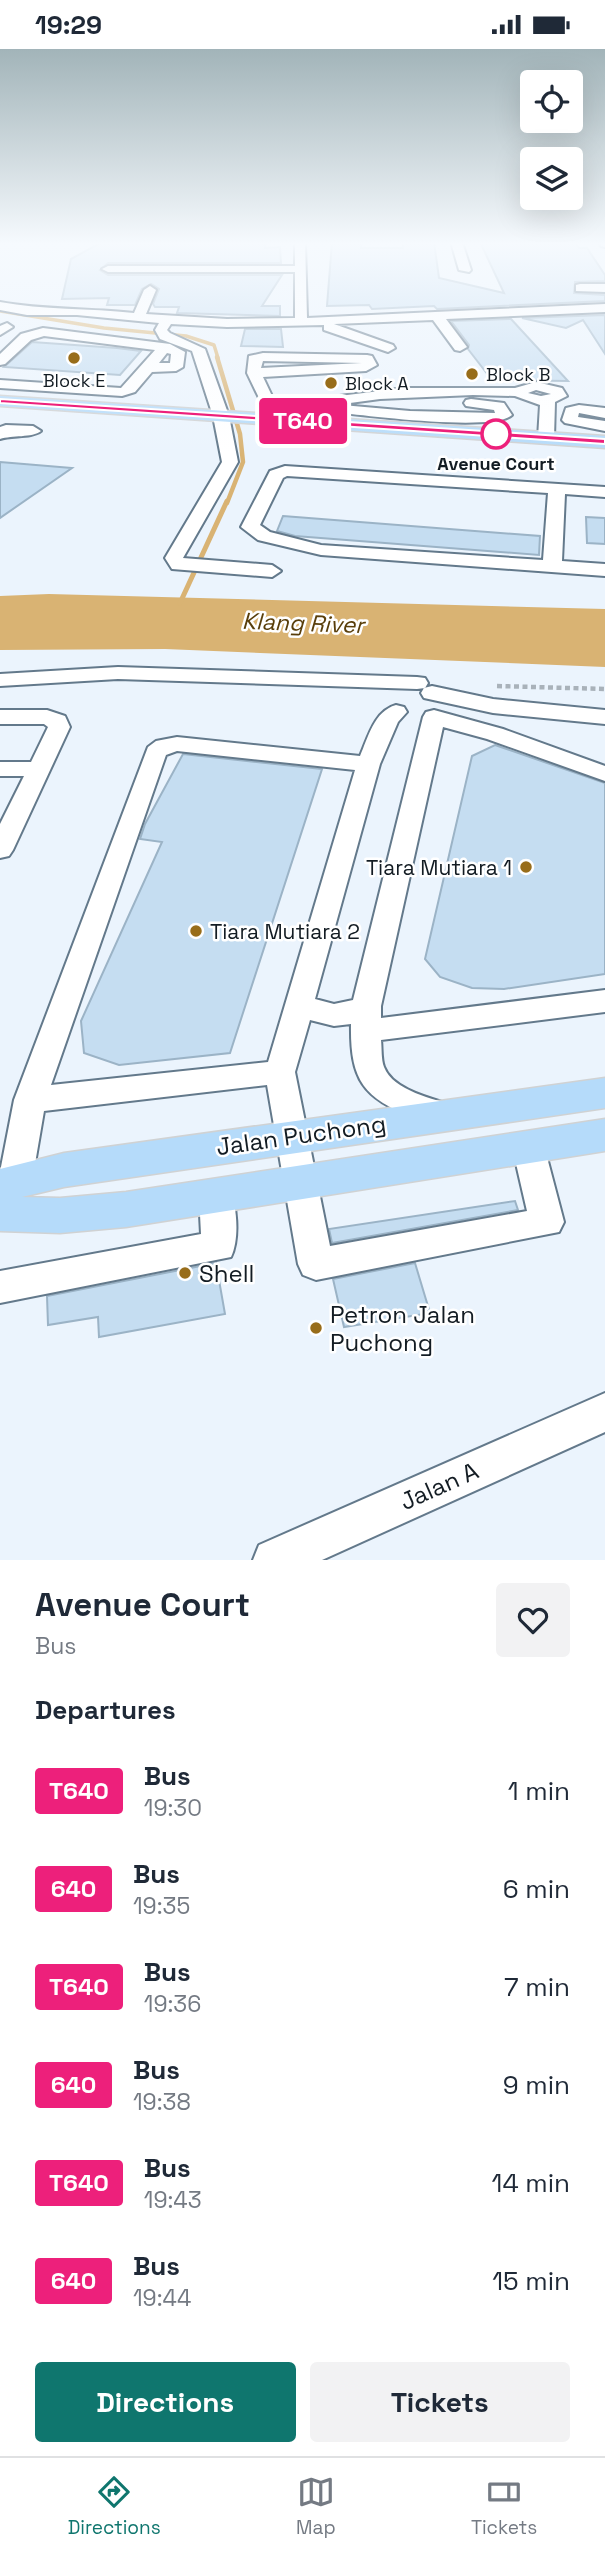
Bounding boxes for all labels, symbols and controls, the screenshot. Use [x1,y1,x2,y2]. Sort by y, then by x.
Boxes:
text: 19:29 [35,8,102,42]
map controls [520,70,583,210]
button: locate [520,70,583,133]
button: layers [520,147,583,210]
marker: Block E [66,350,82,366]
place label: Block B [486,363,550,386]
marker: Block B [464,366,480,382]
place label: Block E [43,369,105,392]
place label: Block A [345,372,409,395]
marker: Block A [323,375,339,391]
line badge: T640 [254,398,352,444]
text: T640 [273,405,333,436]
marker: Avenue Court [481,419,511,449]
place label: Avenue Court [437,452,555,475]
water label: Klang River [241,606,367,640]
place label: Tiara Mutiara 1 [366,854,512,881]
marker: Tiara Mutiara 1 [518,859,534,875]
place label: Tiara Mutiara 2 [210,918,360,945]
marker: Tiara Mutiara 2 [188,923,204,939]
street label: Jalan Puchong [214,1108,388,1162]
place label: Shell [199,1258,254,1289]
marker: Shell [177,1265,193,1281]
place label: Petron Jalan Puchong [330,1299,475,1358]
marker: Petron Jalan Puchong [308,1320,324,1336]
street label: Jalan A [395,1455,483,1517]
button: heart [496,1583,570,1657]
text: Avenue Court [35,1584,250,1626]
text: Bus [35,1631,76,1661]
text: Departures [35,1693,176,1727]
text: Bus [144,1759,191,1793]
text: 1 min [508,1774,570,1808]
text: T640 [49,1775,109,1806]
text: 19:30 [144,1793,202,1823]
text: Bus [133,1857,180,1891]
text: 6 min [503,1872,570,1906]
text: 640 [51,1873,96,1904]
text: 19:35 [133,1891,190,1921]
text: Bus [144,1955,191,1989]
text: 7 min [504,1970,570,2004]
text: T640 [49,1971,109,2002]
text: 19:36 [144,1989,201,2019]
text: Bus [133,2053,180,2087]
text: 9 min [503,2068,570,2102]
text: 640 [51,2069,96,2100]
text: 19:38 [133,2087,191,2117]
text: Bus [144,2151,191,2185]
text: 14 min [492,2166,570,2200]
text: T640 [49,2167,109,2198]
text: 19:43 [144,2185,202,2215]
text: Bus [133,2249,180,2283]
text: 15 min [492,2264,570,2298]
text: 640 [51,2265,96,2296]
text: 19:44 [133,2283,191,2313]
button: Directions [35,2362,296,2442]
button: Tickets [310,2362,570,2442]
tab: Directions [68,2473,161,2540]
tab: Map [296,2473,336,2540]
tab: Tickets [471,2473,537,2540]

